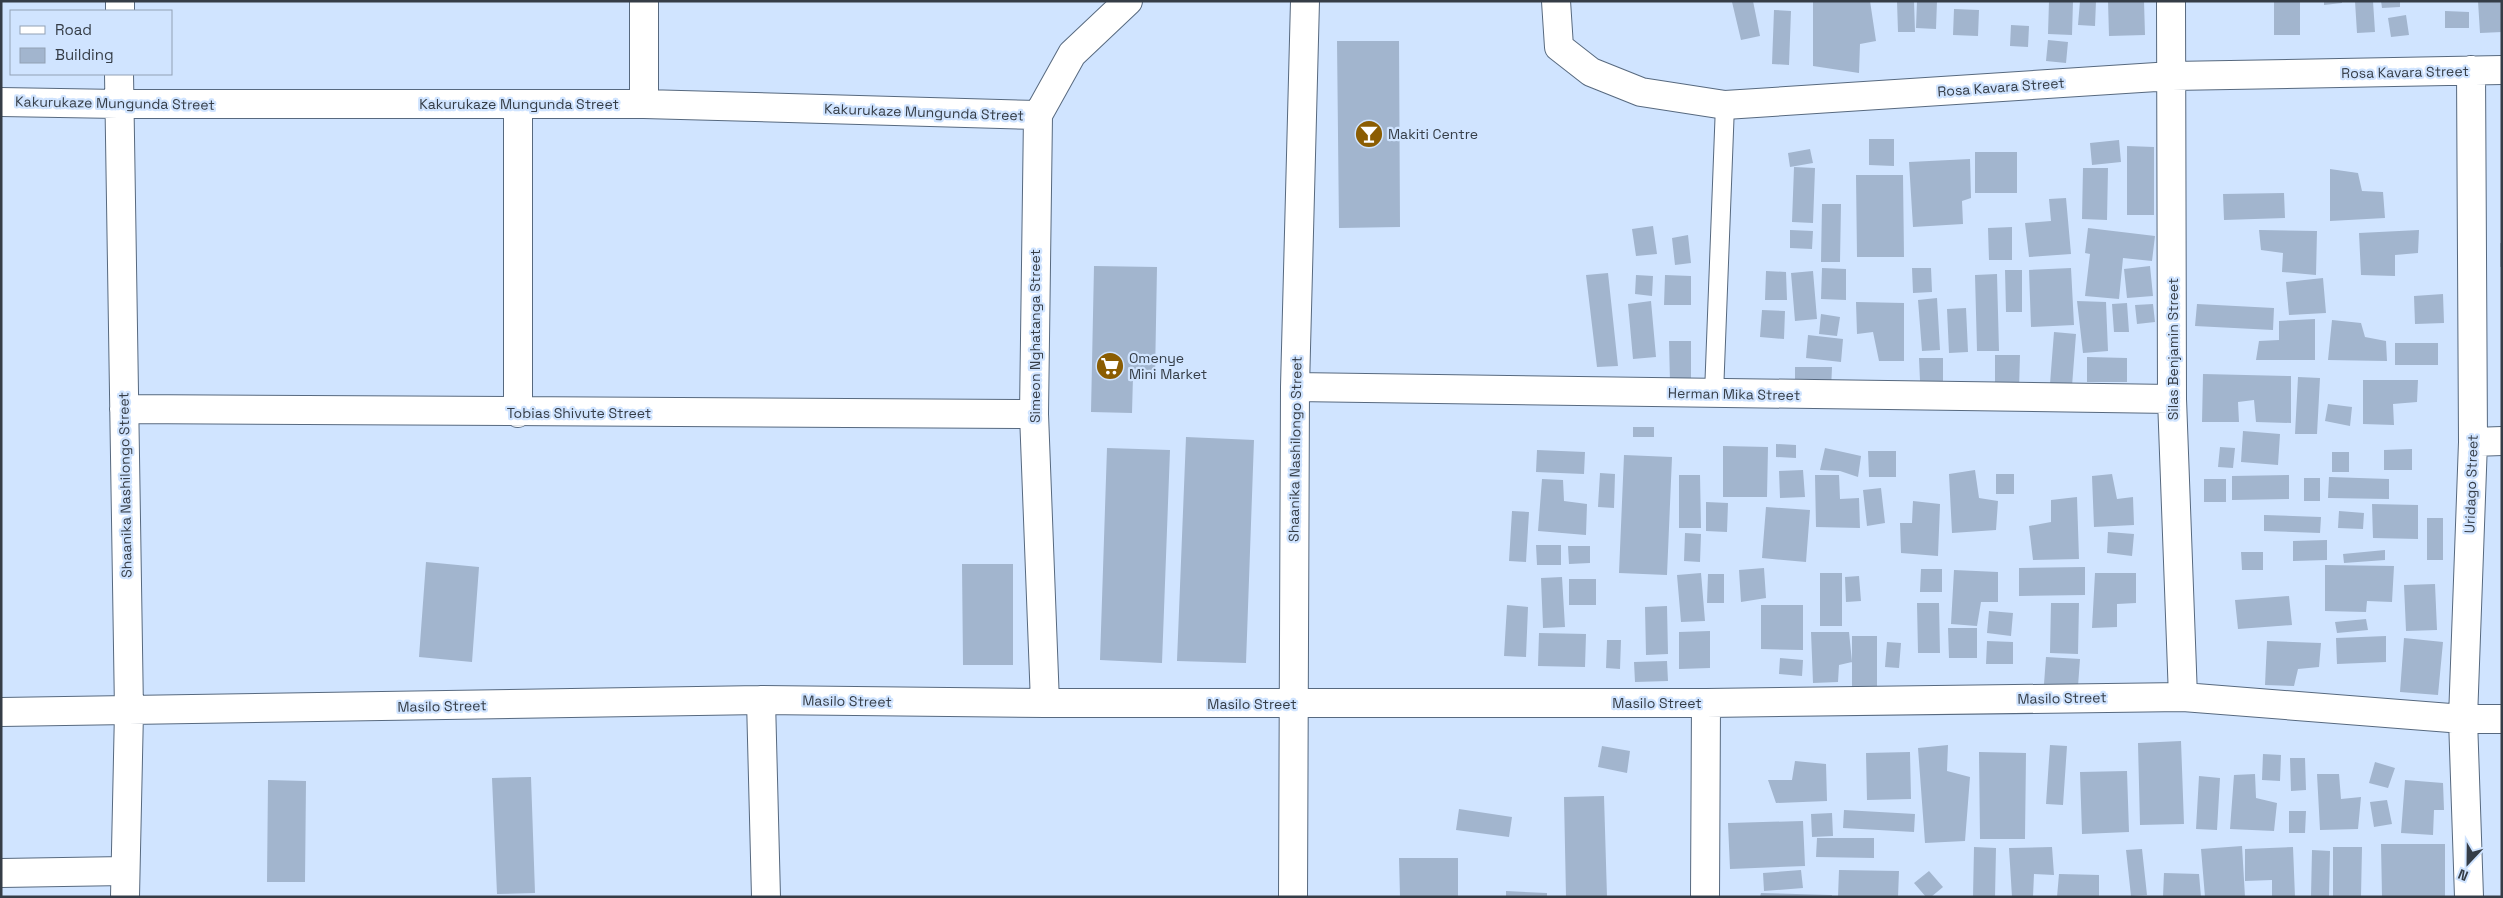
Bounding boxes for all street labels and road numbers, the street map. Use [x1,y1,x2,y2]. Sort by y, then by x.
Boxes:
street label: Rosa Kavara Street [2341,62,2469,82]
street label: Rosa Kavara Street [1937,74,2065,100]
street label: Kakurukaze Mungunda Street [15,92,215,114]
street label: Kakurukaze Mungunda Street [419,95,619,113]
street label: Kakurukaze Mungunda Street [824,100,1024,124]
street label: Simeon Nghatanga Street [1026,249,1044,423]
street label: Silas Benjamin Street [2164,278,2182,420]
street label: Shaanika Nashilongo Street [1284,356,1306,542]
street label: Herman Mika Street [1668,384,1800,404]
street label: Shaanika Nashilongo Street [114,392,136,578]
street label: Tobias Shivute Street [507,404,651,422]
street label: Uridago Street [2460,434,2482,534]
street label: Masilo Street [2017,688,2107,708]
street label: Masilo Street [802,691,892,711]
street label: Masilo Street [1612,694,1702,712]
street label: Masilo Street [1207,695,1297,713]
street label: Masilo Street [397,696,487,716]

